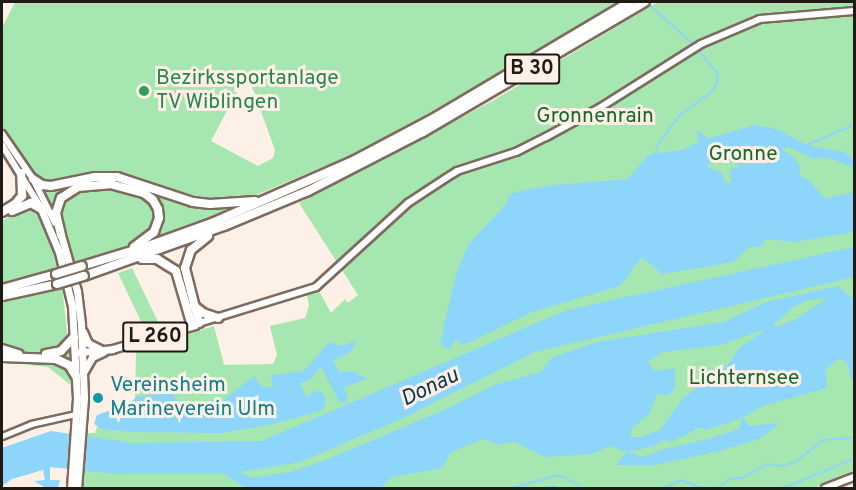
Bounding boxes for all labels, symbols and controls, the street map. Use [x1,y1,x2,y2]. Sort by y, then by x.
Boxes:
road number: B 30 [504,52,560,86]
place label: Bezirkssportanlage TV Wiblingen [156,66,339,116]
marker: Bezirkssportanlage TV Wiblingen [137,84,151,98]
park label: Gronnenrain [536,104,654,130]
park label: Gronne [708,142,778,168]
road number: L 260 [122,320,188,354]
water label: Donau [397,363,463,413]
park label: Lichternsee [689,366,799,392]
place label: Vereinsheim Marineverein Ulm [110,373,275,423]
marker: Vereinsheim Marineverein Ulm [91,391,105,405]

